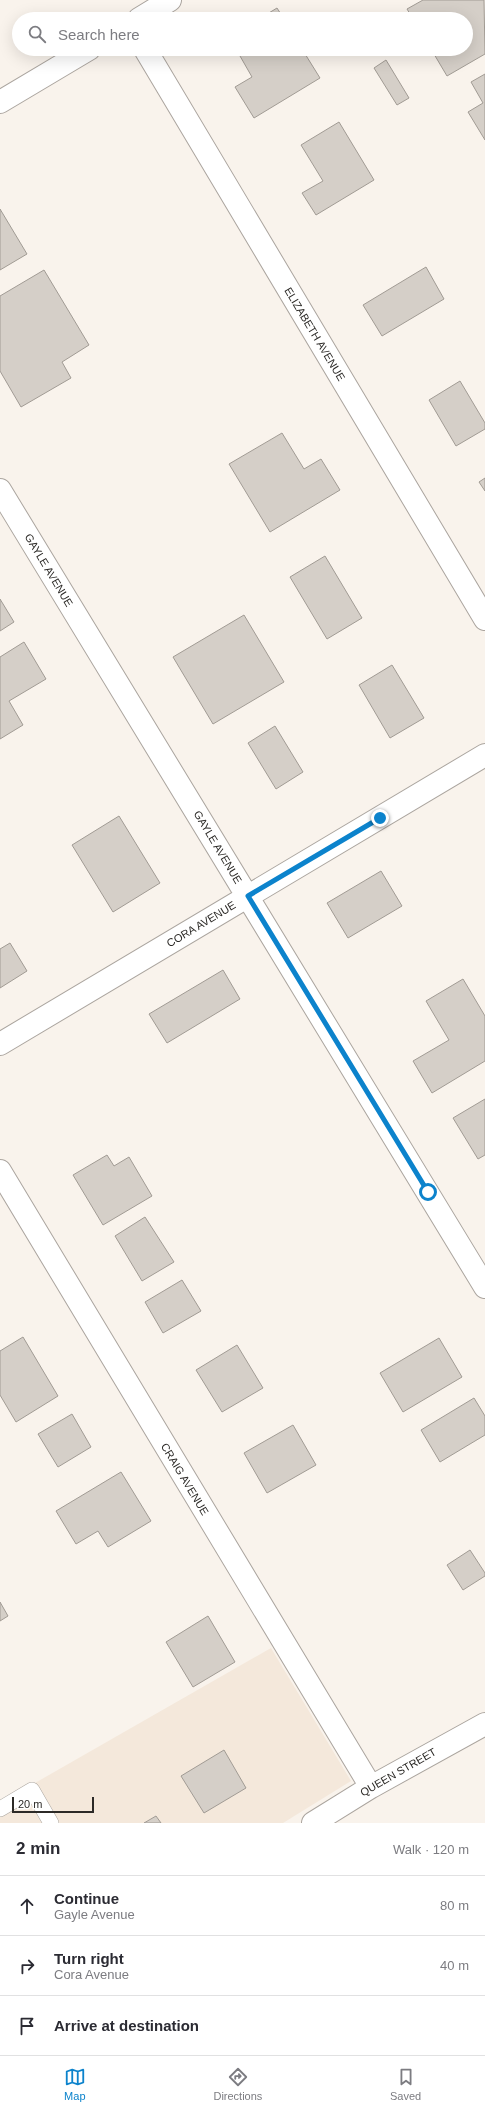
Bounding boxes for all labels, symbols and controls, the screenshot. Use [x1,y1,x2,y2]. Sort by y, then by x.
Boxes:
search box [12,12,473,56]
icon: search [26,23,48,45]
text: Search here [58,26,140,43]
street label: ELIZABETH AVENUE [282,285,348,383]
street label: GAYLE AVENUE [23,531,75,609]
street label: GAYLE AVENUE [192,808,244,886]
route end [371,809,389,827]
street label: CORA AVENUE [164,899,238,949]
route start [419,1183,437,1201]
street label: CRAIG AVENUE [159,1441,211,1517]
street label: QUEEN STREET [358,1745,438,1799]
scale bar [12,1795,94,1814]
text: 20 m [18,1798,42,1810]
text: 2 min [16,1839,60,1858]
text: Walk · 120 m [393,1842,469,1857]
text: Continue [54,1890,119,1907]
icon: ahead [16,1895,38,1917]
text: 80 m [440,1898,469,1913]
text: Gayle Avenue [54,1907,135,1922]
text: Turn right [54,1950,124,1967]
icon: right [16,1955,38,1977]
text: 40 m [440,1958,469,1973]
text: Cora Avenue [54,1967,129,1982]
icon: arrive [16,2015,38,2037]
text: Arrive at destination [54,2017,199,2034]
tab: Map [64,2066,86,2102]
tab: Directions [213,2066,262,2102]
tab: Saved [390,2066,421,2102]

